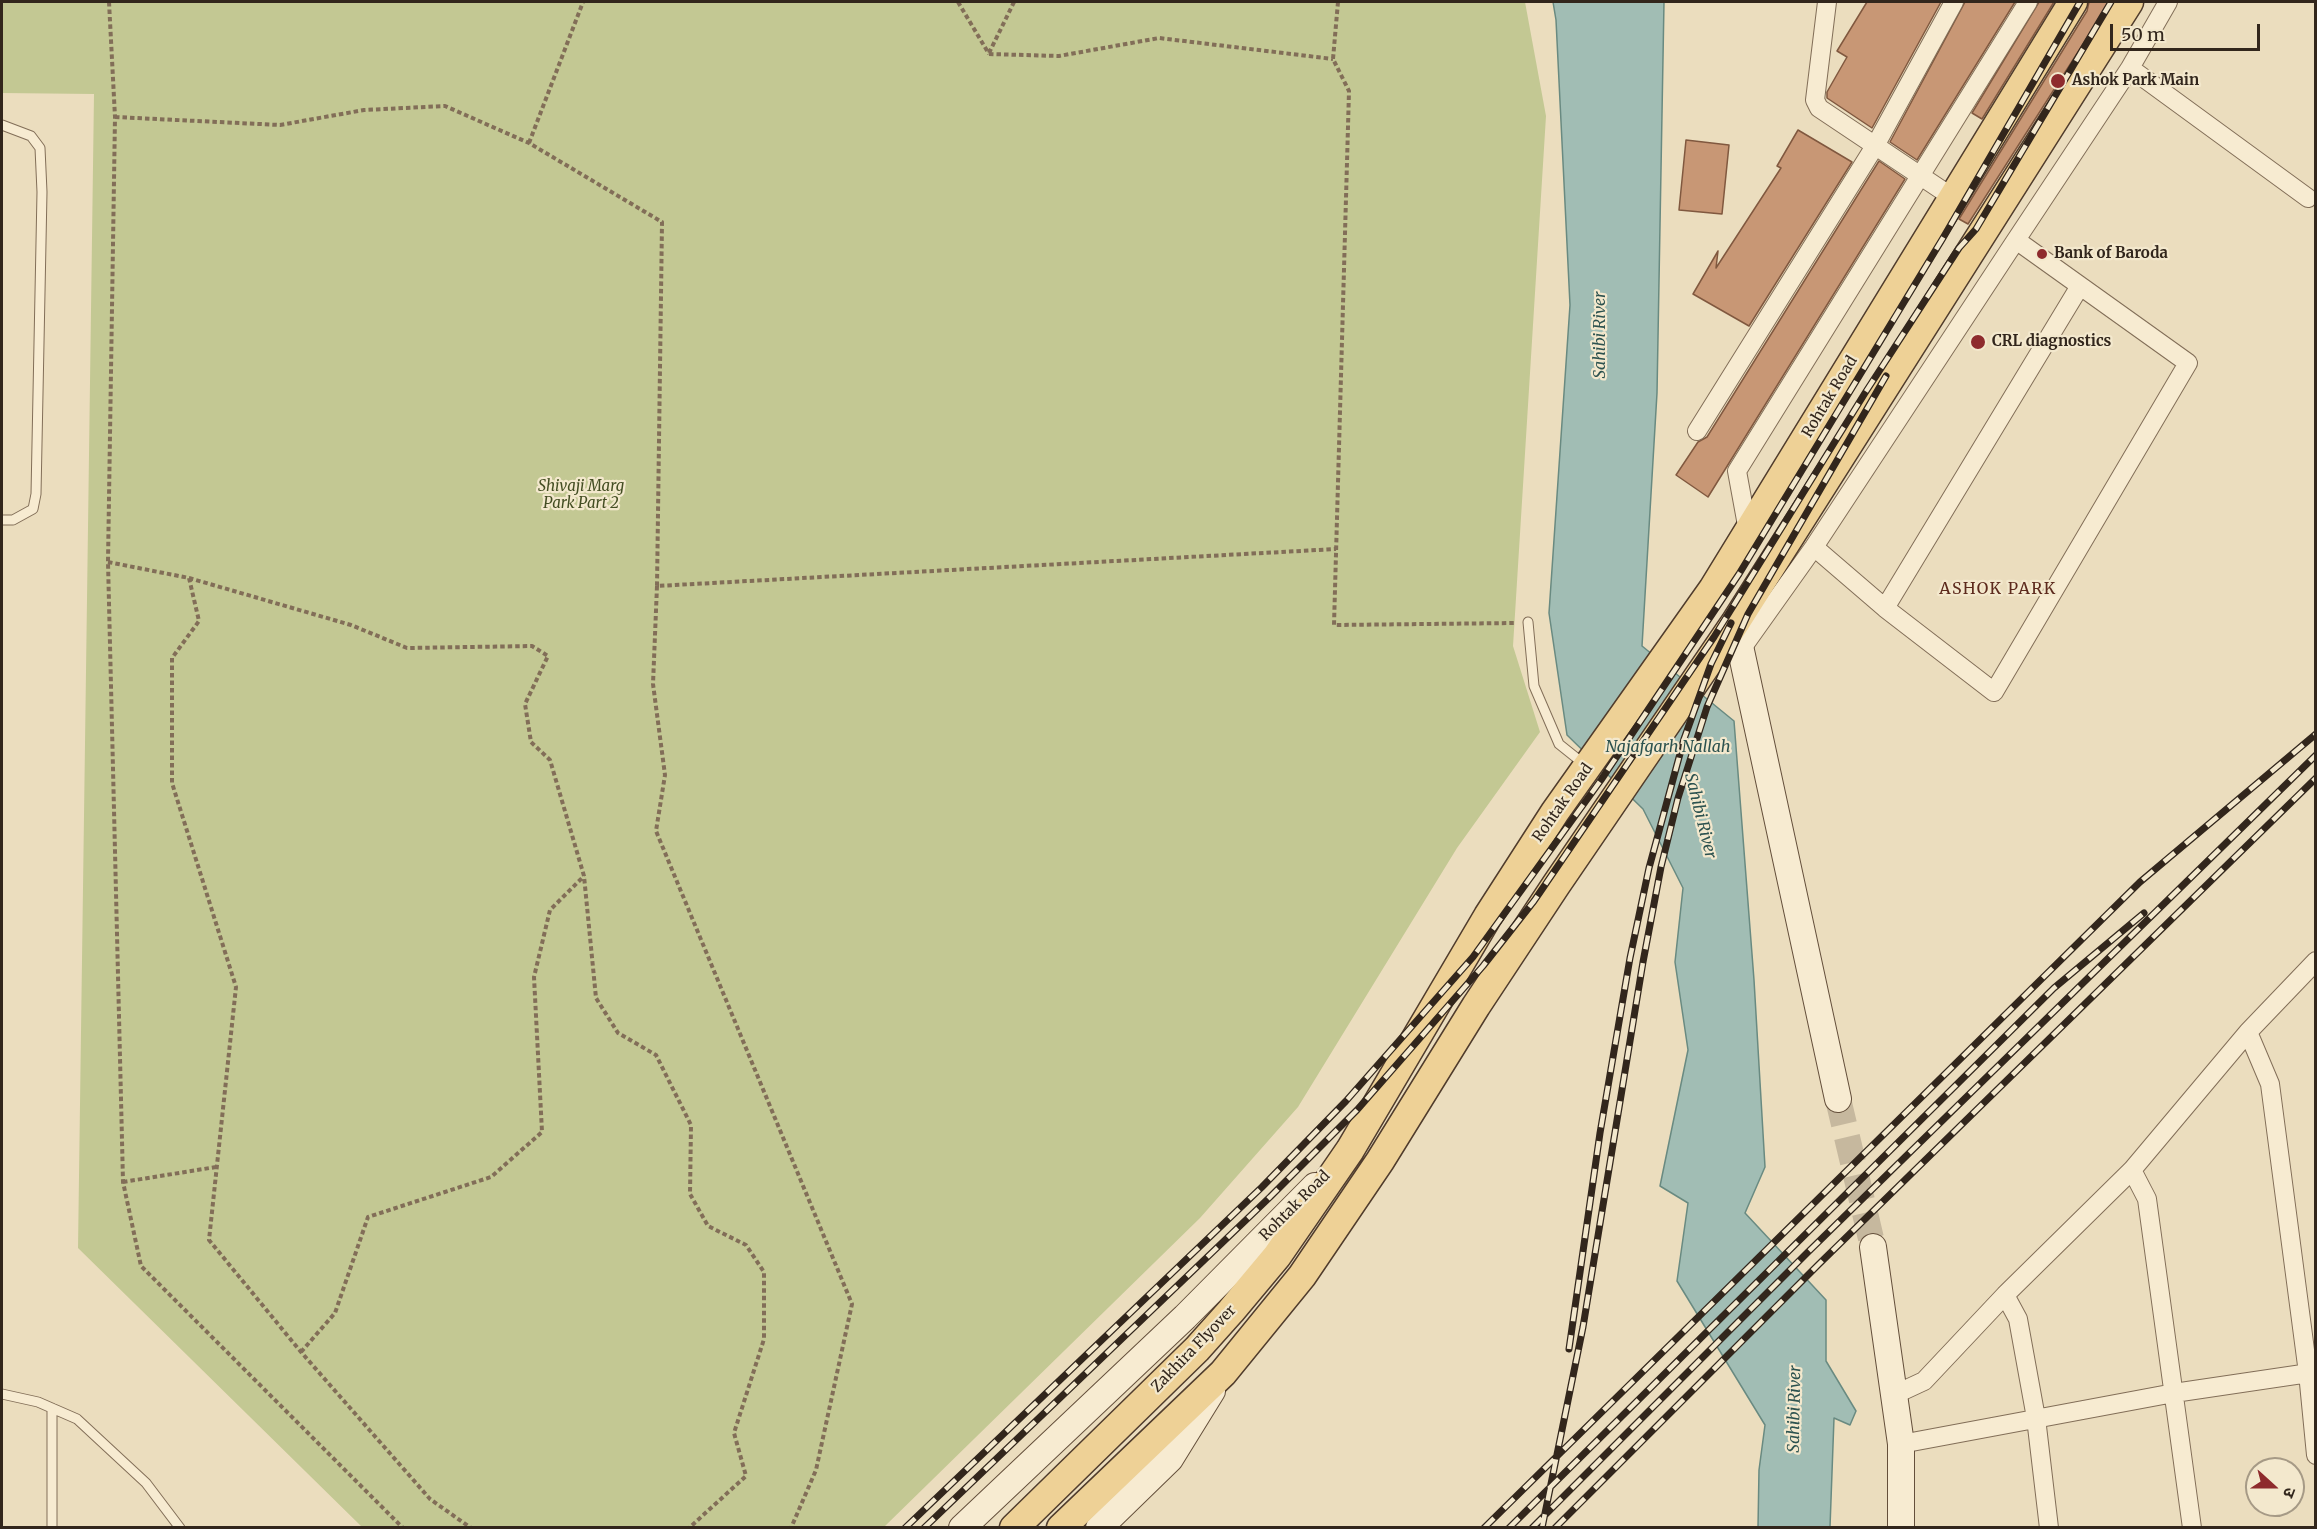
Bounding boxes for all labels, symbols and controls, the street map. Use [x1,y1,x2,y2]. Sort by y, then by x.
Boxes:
scale bar [2113,12,2263,50]
text: 50 m [2121,23,2165,46]
marker: Ashok Park Main [2049,72,2067,90]
place label: Ashok Park Main [2072,72,2199,90]
place label: Bank of Baroda [2054,245,2168,263]
marker: Bank of Baroda [2035,247,2049,261]
water label: Sahibi River [1590,291,1610,379]
marker: CRL diagnostics [1969,333,1987,351]
place label: CRL diagnostics [1992,333,2111,351]
street label: Rohtak Road [1799,353,1861,441]
park label: Shivaji Marg Park Part 2 [538,478,624,513]
district label: ASHOK PARK [1939,579,2057,599]
water label: Najafgarh Nallah [1605,737,1731,757]
street label: Rohtak Road [1529,760,1597,846]
water label: Sahibi River [1680,771,1720,861]
street label: Rohtak Road [1256,1167,1334,1245]
street label: Zakhira Flyover [1148,1302,1240,1396]
water label: Sahibi River [1785,1365,1805,1453]
north arrow [2245,1457,2305,1517]
text: उ [2279,1485,2301,1501]

